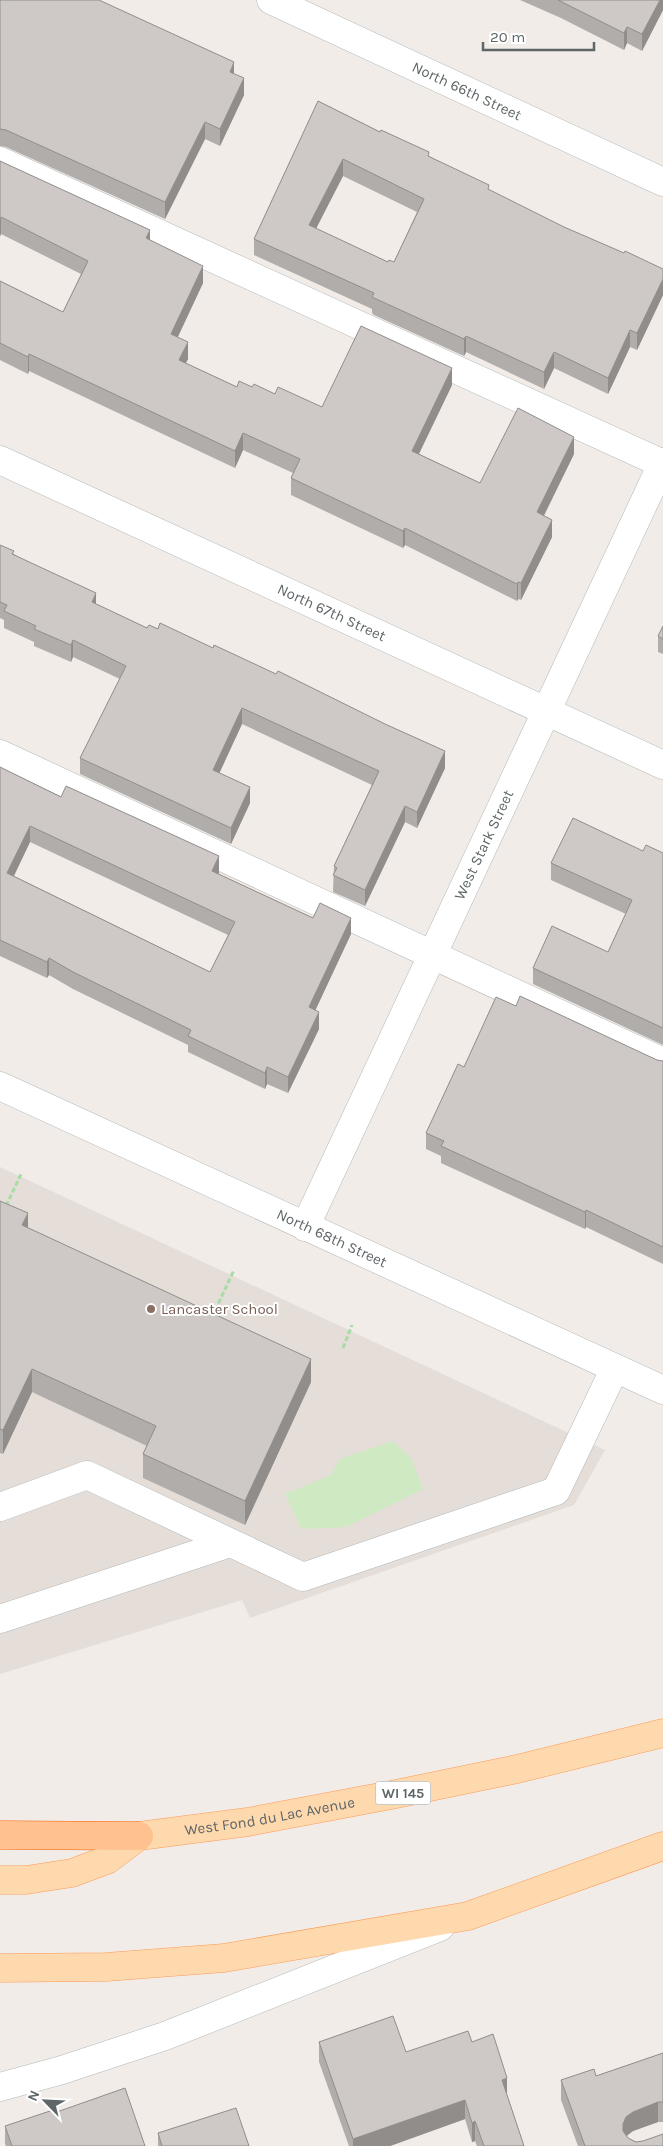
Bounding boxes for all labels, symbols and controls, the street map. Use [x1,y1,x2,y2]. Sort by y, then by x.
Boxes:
scale bar [483,20,594,52]
text: 20 m [490,28,525,46]
street label: North 66th Street [409,58,525,124]
street label: North 67th Street [275,580,389,645]
street label: West Stark Street [450,787,517,903]
street label: North 68th Street [274,1205,390,1271]
place label: Lancaster School [161,1300,278,1318]
marker: Lancaster School [145,1303,157,1315]
road number: WI 145 [376,1782,430,1805]
street label: West Fond du Lac Avenue [183,1793,356,1839]
north arrow [20,2076,70,2126]
text: N [24,2088,43,2104]

